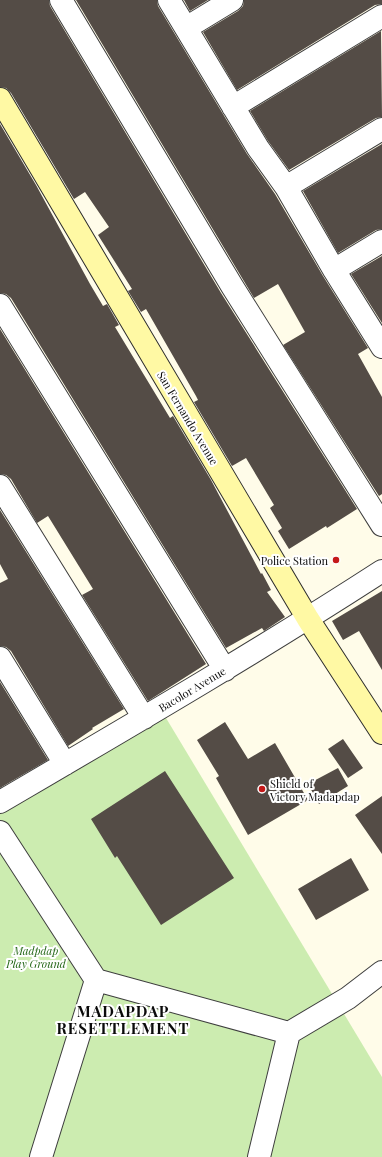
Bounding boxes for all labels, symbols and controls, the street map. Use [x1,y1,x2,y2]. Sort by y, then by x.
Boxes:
street label: San Fernando Avenue [154,368,222,468]
place label: Police Station [261,553,328,568]
marker: Police Station [331,555,341,565]
street label: Bacolor Avenue [156,663,229,715]
place label: Shield of Victory Madapdap [269,776,360,804]
marker: Shield of Victory Madapdap [257,784,267,794]
park label: Madpdap Play Ground [5,943,67,971]
district label: MADAPDAP RESETTLEMENT [56,1001,190,1038]

